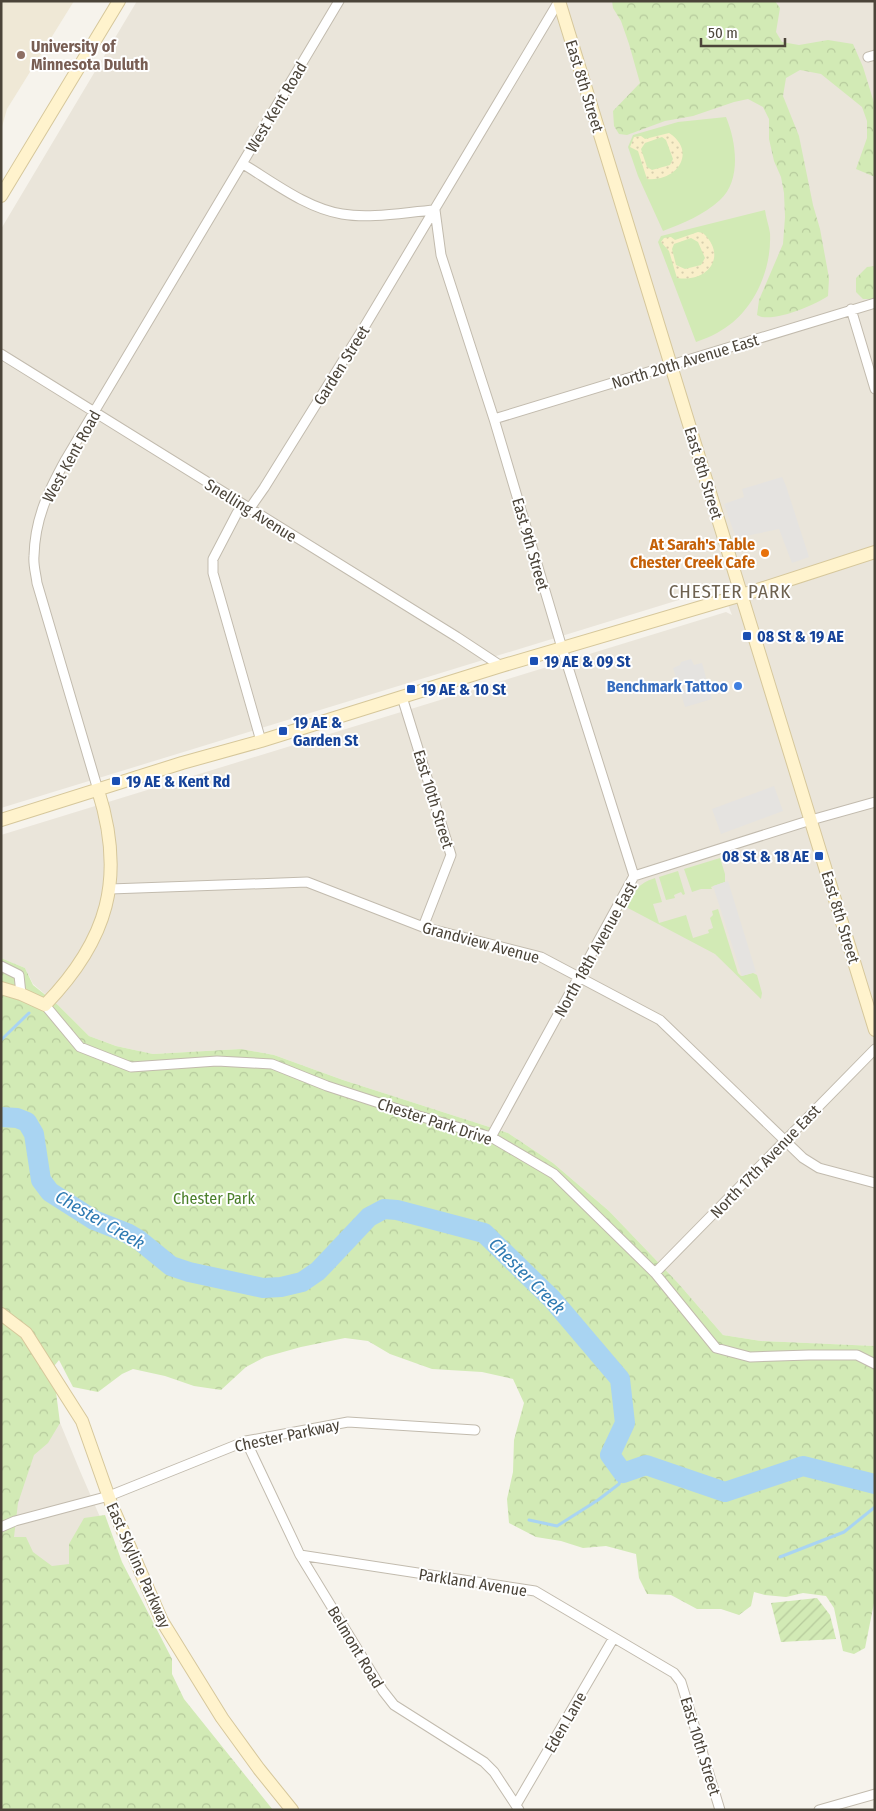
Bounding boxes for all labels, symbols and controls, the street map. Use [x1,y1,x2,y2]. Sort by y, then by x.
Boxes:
scale bar [701,15,785,47]
text: 50 m [708,24,738,42]
place label: University of Minnesota Duluth [31,37,148,74]
street label: East 8th Street [561,38,608,135]
marker: University of Minnesota Duluth [15,49,27,61]
street label: West Kent Road [242,59,311,156]
street label: Garden Street [309,321,374,409]
street label: North 20th Avenue East [609,330,762,393]
street label: West Kent Road [38,407,105,506]
street label: East 8th Street [680,425,727,522]
street label: Snelling Avenue [201,475,300,546]
street label: East 9th Street [508,496,553,593]
place label: At Sarah's Table Chester Creek Cafe [630,535,755,572]
marker: At Sarah's Table Chester Creek Cafe [759,547,771,559]
district label: CHESTER PARK [669,580,791,603]
place label: 08 St & 19 AE [757,627,844,646]
marker: 08 St & 19 AE [741,630,753,642]
place label: 19 AE & 09 St [544,652,631,671]
marker: 19 AE & 09 St [528,655,540,667]
place label: Benchmark Tattoo [607,677,728,696]
place label: 19 AE & 10 St [421,680,507,699]
marker: Benchmark Tattoo [732,680,744,692]
marker: 19 AE & 10 St [405,683,417,695]
place label: 19 AE & Garden St [293,713,359,750]
marker: 19 AE & Garden St [277,725,289,737]
street label: East 10th Street [409,747,458,852]
place label: 19 AE & Kent Rd [126,772,230,791]
marker: 19 AE & Kent Rd [110,775,122,787]
place label: 08 St & 18 AE [722,847,809,866]
marker: 08 St & 18 AE [813,850,825,862]
street label: East 8th Street [817,869,864,966]
street label: North 18th Avenue East [550,878,641,1020]
street label: Grandview Avenue [420,918,542,967]
street label: Chester Park Drive [375,1094,495,1149]
street label: North 17th Avenue East [706,1100,825,1222]
water label: Chester Creek [51,1186,149,1254]
park label: Chester Park [173,1189,255,1208]
water label: Chester Creek [484,1233,570,1319]
street label: Chester Parkway [233,1415,342,1456]
street label: East Skyline Parkway [102,1500,175,1632]
street label: Parkland Avenue [417,1565,528,1600]
street label: Belmont Road [324,1603,387,1692]
street label: Eden Lane [540,1688,590,1756]
street label: East 10th Street [676,1694,725,1799]

